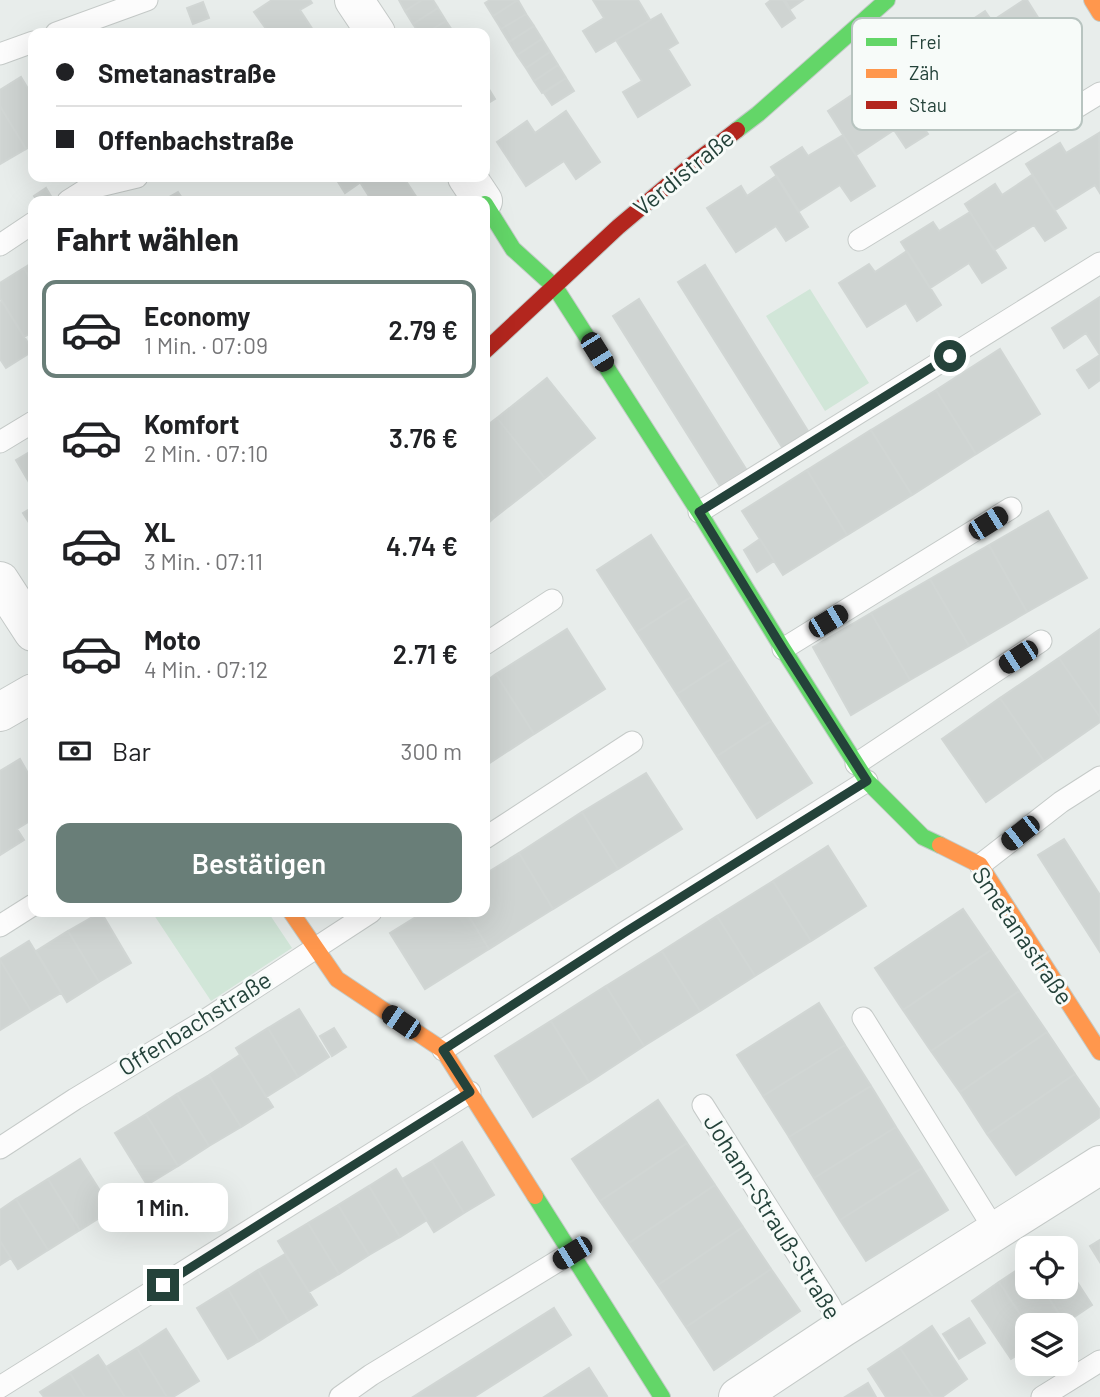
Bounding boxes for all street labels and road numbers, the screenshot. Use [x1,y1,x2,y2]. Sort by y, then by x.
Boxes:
street label: Verdistraße [627,123,739,221]
street label: Smetanastraße [967,861,1080,1010]
street label: Offenbachstraße [112,964,276,1081]
street label: Johann-Strauß-Straße [698,1108,848,1324]

